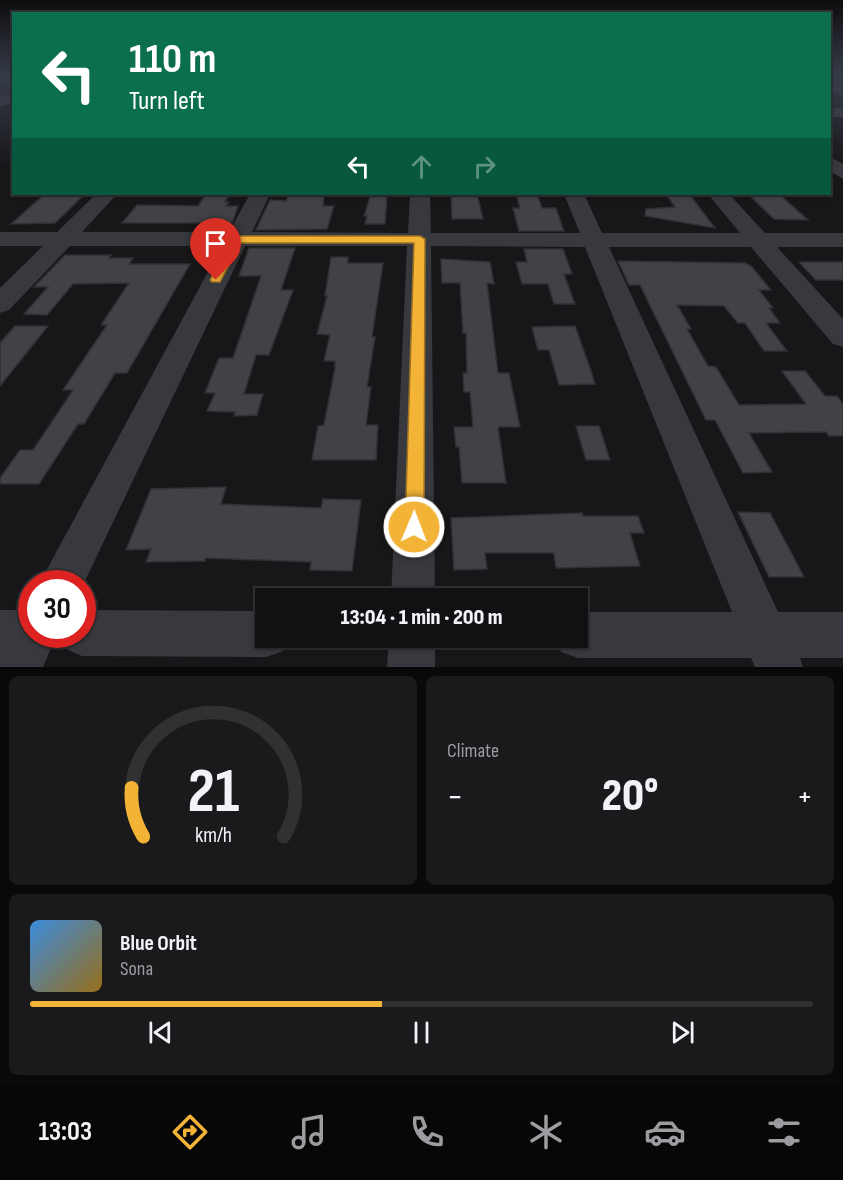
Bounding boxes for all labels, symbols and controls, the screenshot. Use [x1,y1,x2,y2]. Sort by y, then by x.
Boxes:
text: 110 m [129,34,216,85]
icon: left [30,36,108,114]
text: Turn left [129,85,205,117]
icon: left [342,150,375,183]
icon: ahead [405,150,438,183]
icon: right [468,150,501,183]
pin [190,218,241,280]
icon: arrive [199,227,232,260]
position arrow [382,495,446,559]
speed limit sign: 30 [18,570,96,648]
text: 13:04 · 1 min · 200 m [340,604,503,631]
text: Climate [447,739,499,763]
text: 21 [187,755,239,830]
text: 20° [602,769,658,824]
text: − [447,777,463,817]
text: + [797,777,813,817]
text: km/h [194,824,232,849]
text: Blue Orbit [120,930,197,957]
text: Sona [120,957,153,981]
icon: previous [144,1016,177,1049]
icon: pause [405,1016,438,1049]
icon: next [666,1016,699,1049]
icon: directions [169,1111,211,1153]
icon: music [288,1111,330,1153]
icon: phone [406,1111,448,1153]
icon: climate [525,1111,567,1153]
icon: car [644,1111,686,1153]
icon: filters [763,1111,805,1153]
text: 13:03 [38,1116,92,1148]

